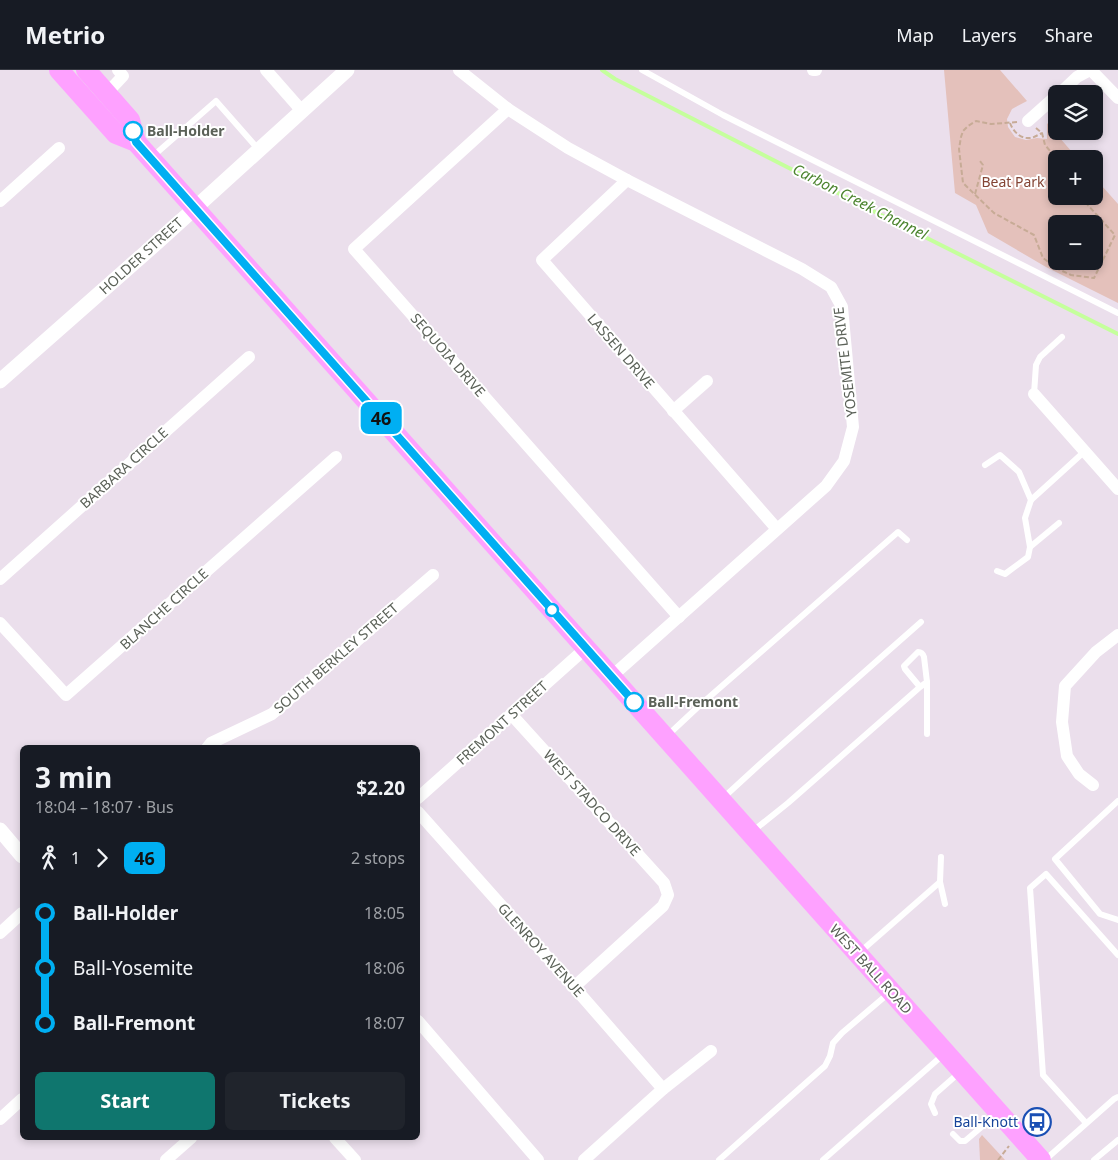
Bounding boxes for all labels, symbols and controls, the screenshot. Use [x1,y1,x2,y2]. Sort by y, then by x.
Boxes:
text: Metrio [25,18,105,51]
text: Map [896,23,934,47]
text: Layers [962,23,1017,47]
text: Share [1045,23,1093,47]
map controls [1048,85,1103,270]
button: layers [1048,85,1103,140]
marker: Ball-Holder [123,121,143,141]
place label: Ball-Holder [147,121,225,140]
button: + [1048,150,1103,205]
water label: Carbon Creek Channel [790,158,932,244]
park label: Beat Park [981,172,1045,191]
street label: HOLDER STREET [95,213,187,298]
button: − [1048,215,1103,270]
street label: YOSEMITE DRIVE [828,306,861,418]
street label: SEQUOIA DRIVE [407,309,490,400]
street label: LASSEN DRIVE [584,309,659,392]
line badge: 46 [358,402,404,434]
text: 46 [371,406,391,430]
street label: BARBARA CIRCLE [76,423,172,512]
street label: BLANCHE CIRCLE [115,564,212,653]
street label: SOUTH BERKLEY STREET [269,598,402,717]
unlabelled marker [545,603,559,617]
street label: FREMONT STREET [452,676,552,769]
marker: Ball-Fremont [624,692,644,712]
place label: Ball-Fremont [648,692,738,711]
street label: WEST STADCO DRIVE [540,746,645,860]
text: 3 min [35,758,112,796]
text: $2.20 [356,775,405,801]
text: 18:04 – 18:07 · Bus [35,796,174,818]
icon: walk [35,844,63,872]
icon: forward [88,844,116,872]
text: 46 [134,846,155,870]
text: 1 [71,847,80,869]
text: 2 stops [351,847,405,869]
street label: GLENROY AVENUE [494,899,589,1001]
text: Ball-Holder [73,900,178,926]
text: 18:05 [364,902,405,924]
street label: WEST BALL ROAD [826,920,917,1018]
text: Ball-Yosemite [73,955,193,981]
text: 18:06 [364,957,405,979]
text: Ball-Fremont [73,1010,195,1036]
text: 18:07 [364,1012,405,1034]
button: Start [35,1072,215,1130]
button: Tickets [225,1072,405,1130]
bus stop icon: Ball-Knott [1022,1107,1052,1137]
place label: Ball-Knott [953,1112,1018,1131]

